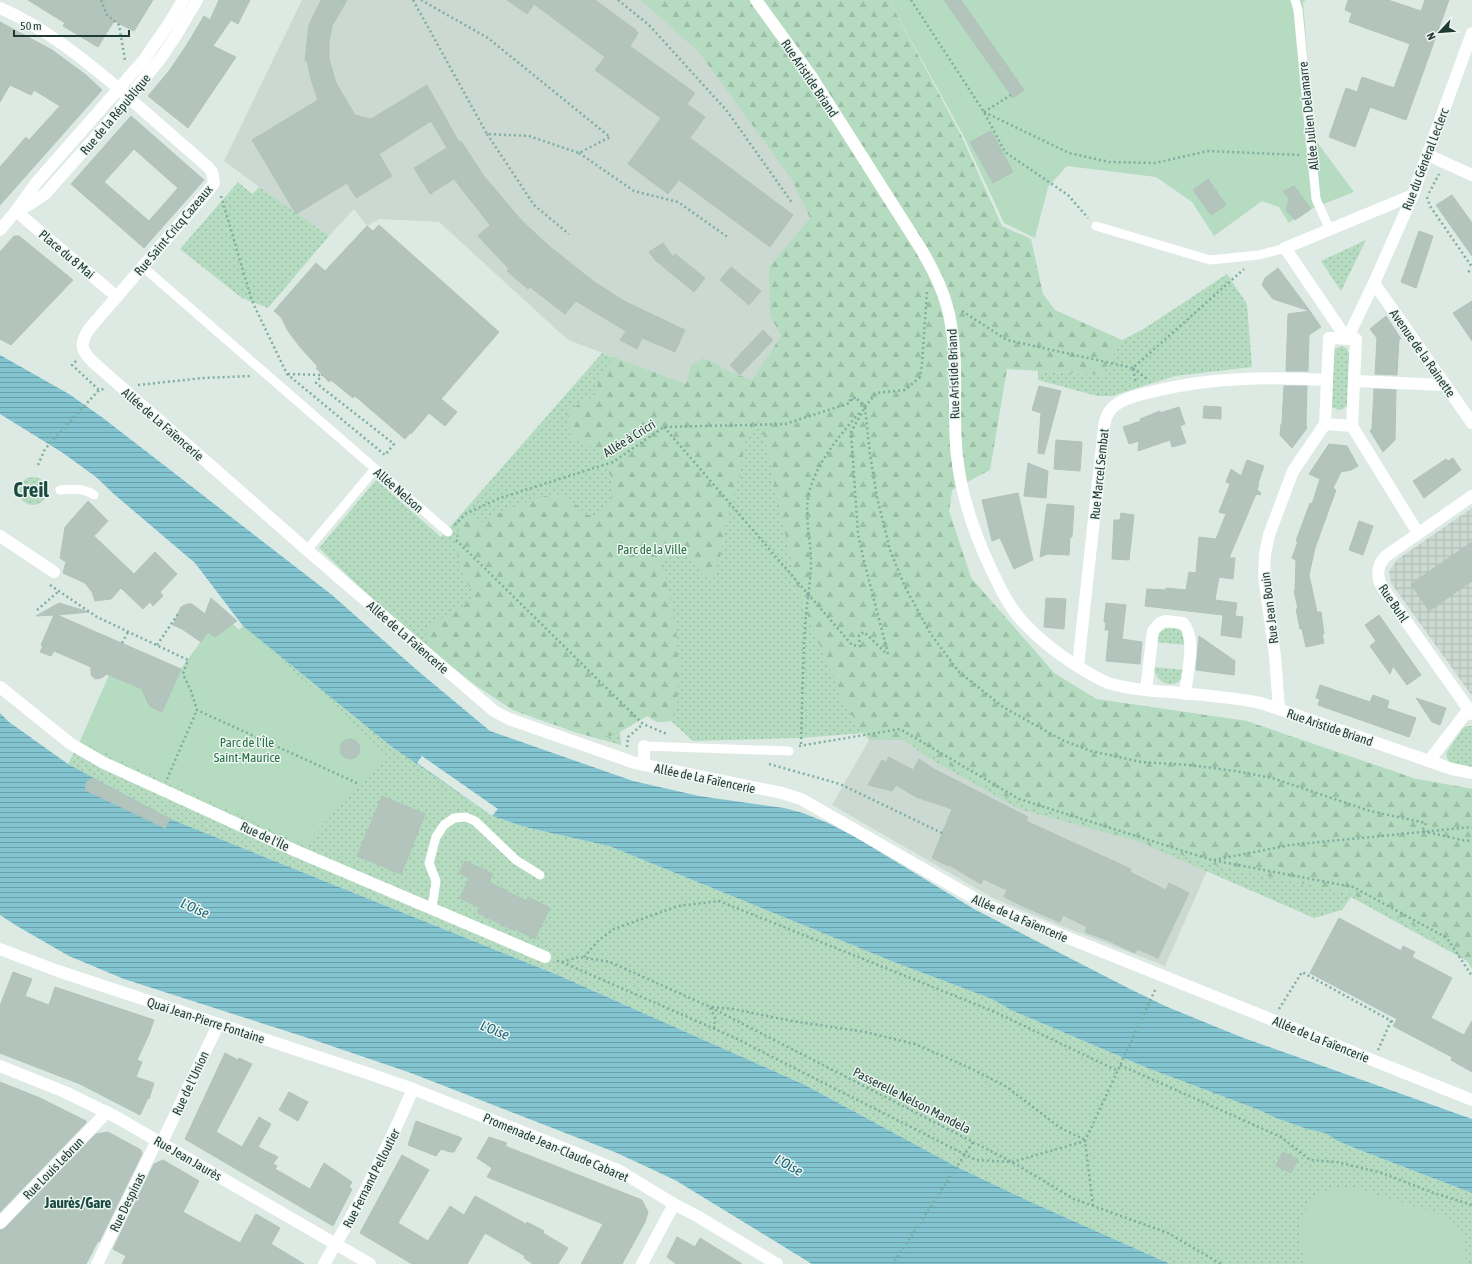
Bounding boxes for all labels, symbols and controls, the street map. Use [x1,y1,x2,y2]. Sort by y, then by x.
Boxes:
scale bar [14,12,129,38]
north arrow [1420,12,1460,52]
text: 50 m [20,19,42,33]
text: N [1424,31,1438,42]
street label: Rue Aristide Briand [778,37,841,120]
street label: Allée Julien Delamarre [1295,61,1322,171]
street label: Rue de la République [77,71,154,158]
street label: Rue du Général Leclerc [1399,106,1452,212]
street label: Rue Saint-Cricq Cazeaux [131,181,216,279]
street label: Place du 8 Mai [36,227,98,282]
street label: Avenue de la Rainette [1387,306,1459,400]
street label: Rue Aristide Briand [944,329,963,419]
street label: Allée de La Faïencerie [119,385,207,464]
street label: Allée à Cricri [600,416,658,460]
street label: Rue Marcel Sembat [1087,427,1112,520]
street label: Allée Nelson [371,465,426,516]
district label: Creil [13,477,49,501]
park label: Parc de la Ville [617,542,687,557]
street label: Rue Jean Bouin [1258,571,1281,645]
street label: Rue Buhl [1375,581,1412,626]
street label: Allée de La Faïencerie [364,598,452,677]
street label: Rue Aristide Briand [1285,706,1375,749]
park label: Parc de l'Île Saint-Maurice [214,735,280,765]
street label: Allée de La Faïencerie [653,760,757,797]
street label: Rue de l'Île [238,819,292,854]
street label: Allée de La Faïencerie [969,891,1070,946]
water label: L'Oise [178,895,212,921]
street label: Quai Jean-Pierre Fontaine [145,994,267,1047]
street label: Allée de La Faïencerie [1270,1013,1371,1066]
water label: L'Oise [478,1017,512,1043]
street label: Rue de l'Union [169,1049,212,1118]
street label: Passerelle Nelson Mandela [851,1064,973,1137]
street label: Promenade Jean-Claude Cabaret [481,1110,631,1185]
street label: Rue Fernand Pelloutier [340,1126,403,1230]
street label: Rue Jean Jaurès [151,1133,225,1184]
street label: Rue Louis Lebrun [20,1134,87,1203]
water label: L'Oise [772,1151,806,1179]
street label: Rue Despinas [107,1170,148,1234]
district label: Jaurès/Gare [44,1194,112,1211]

